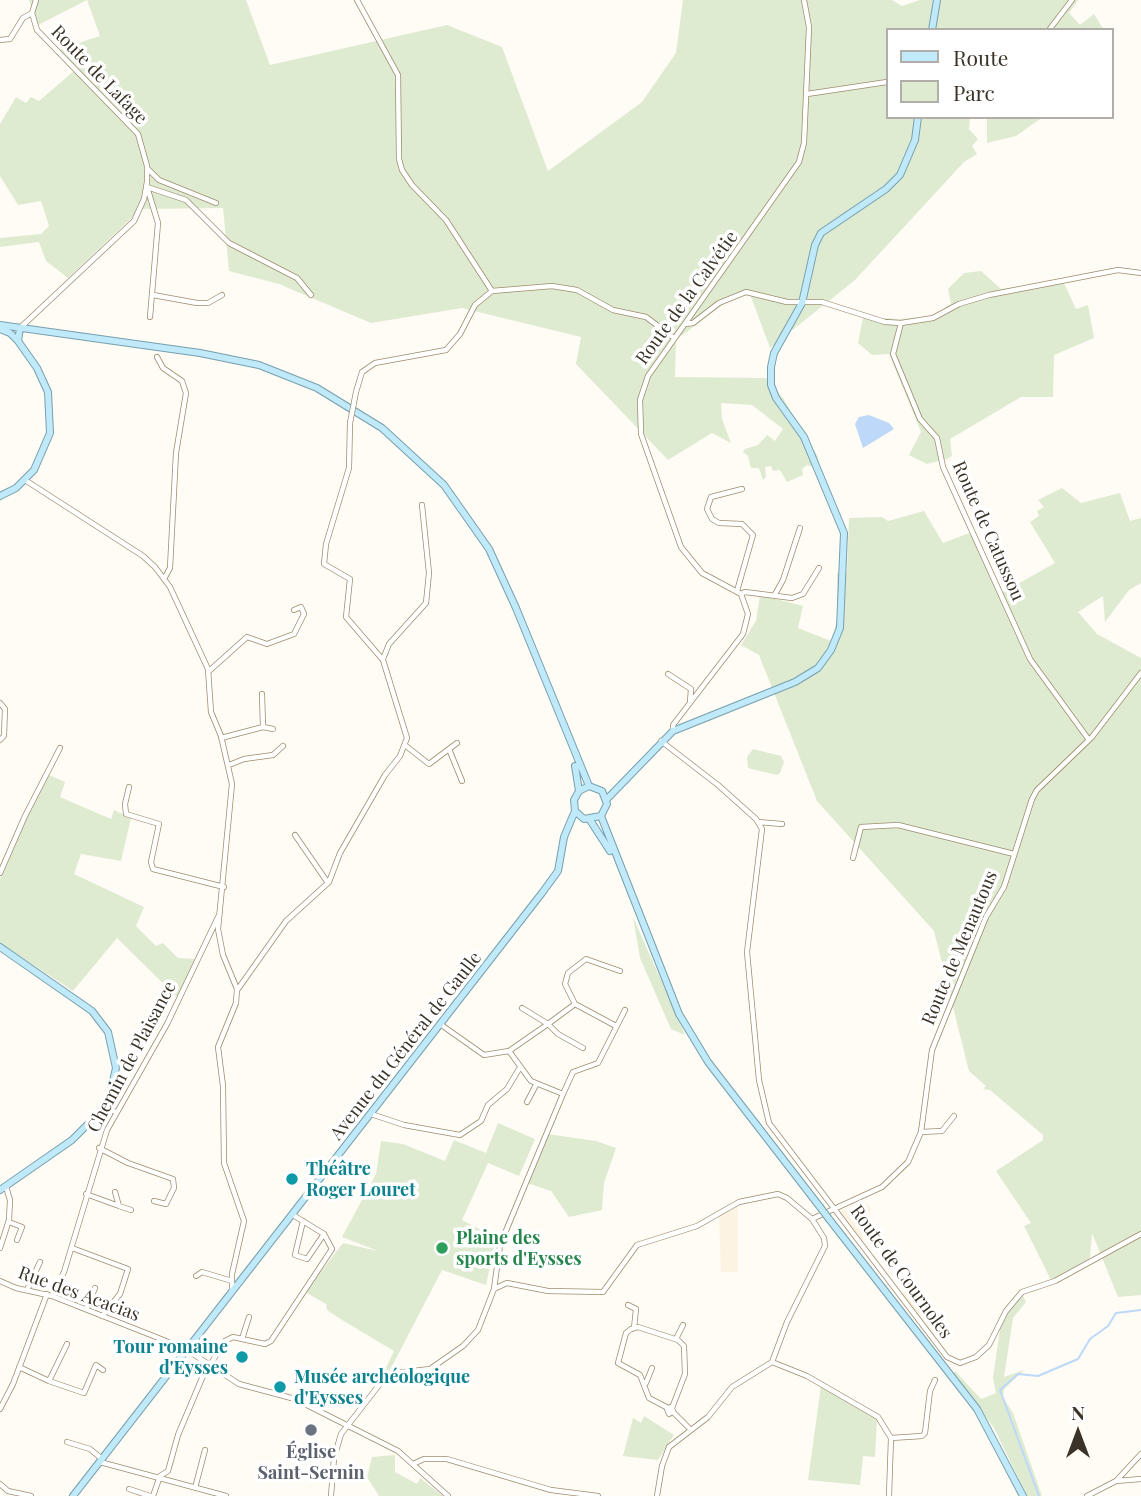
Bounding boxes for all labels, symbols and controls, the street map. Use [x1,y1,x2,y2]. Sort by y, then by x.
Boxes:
street label: Route de Lafage [46,21,152,129]
legend [886,28,1113,119]
text: Route [953,43,1008,71]
text: Parc [953,78,995,106]
street label: Route de la Calvétie [631,227,743,369]
street label: Route de Catussou [948,458,1028,604]
street label: Route de Menautous [918,868,1002,1028]
street label: Avenue du Général de Gaulle [326,948,486,1144]
street label: Chemin de Plaisance [83,978,181,1136]
place label: Théâtre Roger Louret [306,1158,415,1200]
marker: Théâtre Roger Louret [284,1171,300,1187]
street label: Route de Cournoles [845,1201,957,1343]
place label: Plaine des sports d'Eysses [456,1227,582,1270]
marker: Plaine des sports d'Eysses [434,1240,450,1256]
street label: Rue des Acacias [15,1262,143,1326]
place label: Tour romaine d'Eysses [113,1336,228,1378]
marker: Tour romaine d'Eysses [234,1349,250,1365]
place label: Musée archéologique d'Eysses [294,1366,470,1408]
marker: Musée archéologique d'Eysses [272,1379,288,1395]
north arrow [1043,1398,1113,1468]
text: N [1071,1399,1085,1425]
marker: Église Saint-Sernin [303,1422,319,1438]
place label: Église Saint-Sernin [257,1441,365,1484]

